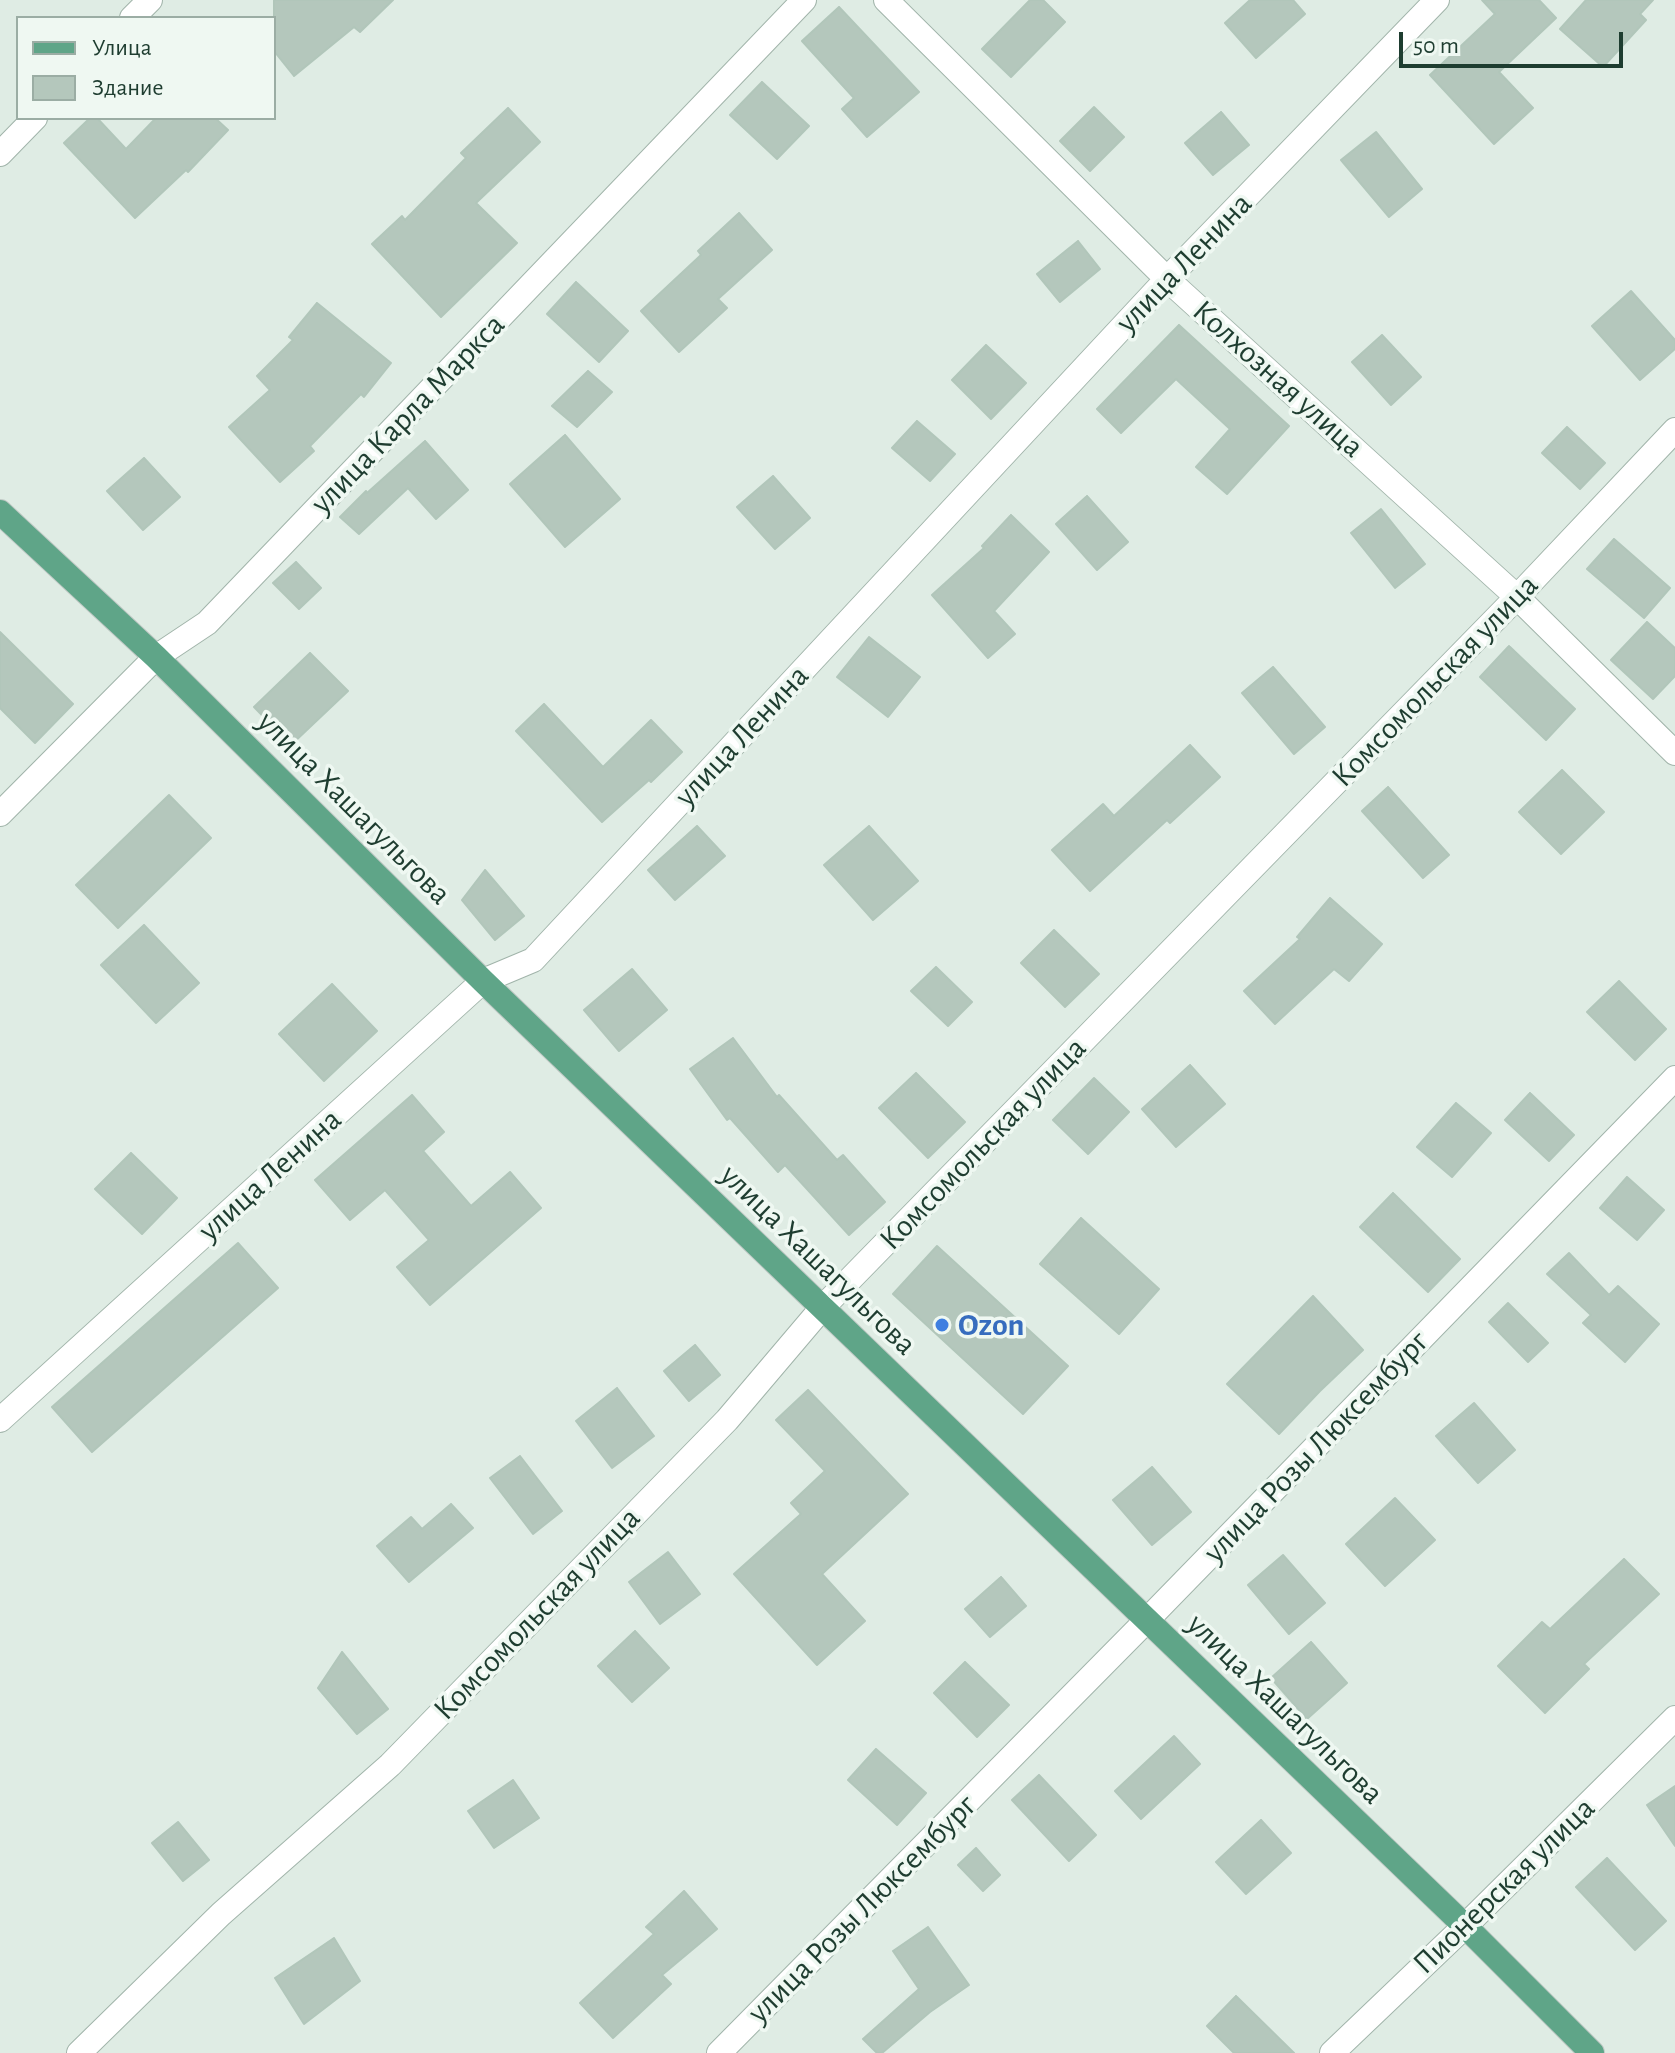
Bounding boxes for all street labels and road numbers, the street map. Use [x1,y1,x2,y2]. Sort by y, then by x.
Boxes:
street label: улица Ленина [1108,185,1260,341]
street label: Колхозная улица [1184,292,1372,466]
street label: улица Карла Маркса [303,306,513,522]
street label: Комсомольская улица [1323,566,1547,796]
street label: улица Ленина [667,657,817,815]
street label: улица Хашагульгова [249,703,459,913]
street label: Комсомольская улица [871,1029,1095,1259]
street label: улица Ленина [190,1101,350,1249]
street label: улица Хашагульгова [712,1156,924,1364]
street label: улица Розы Люксембург [1195,1323,1437,1571]
street label: Комсомольская улица [425,1499,649,1729]
street label: улица Хашагульгова [1179,1605,1391,1813]
street label: улица Розы Люксембург [740,1787,984,2031]
street label: Пионерская улица [1405,1789,1603,1983]

